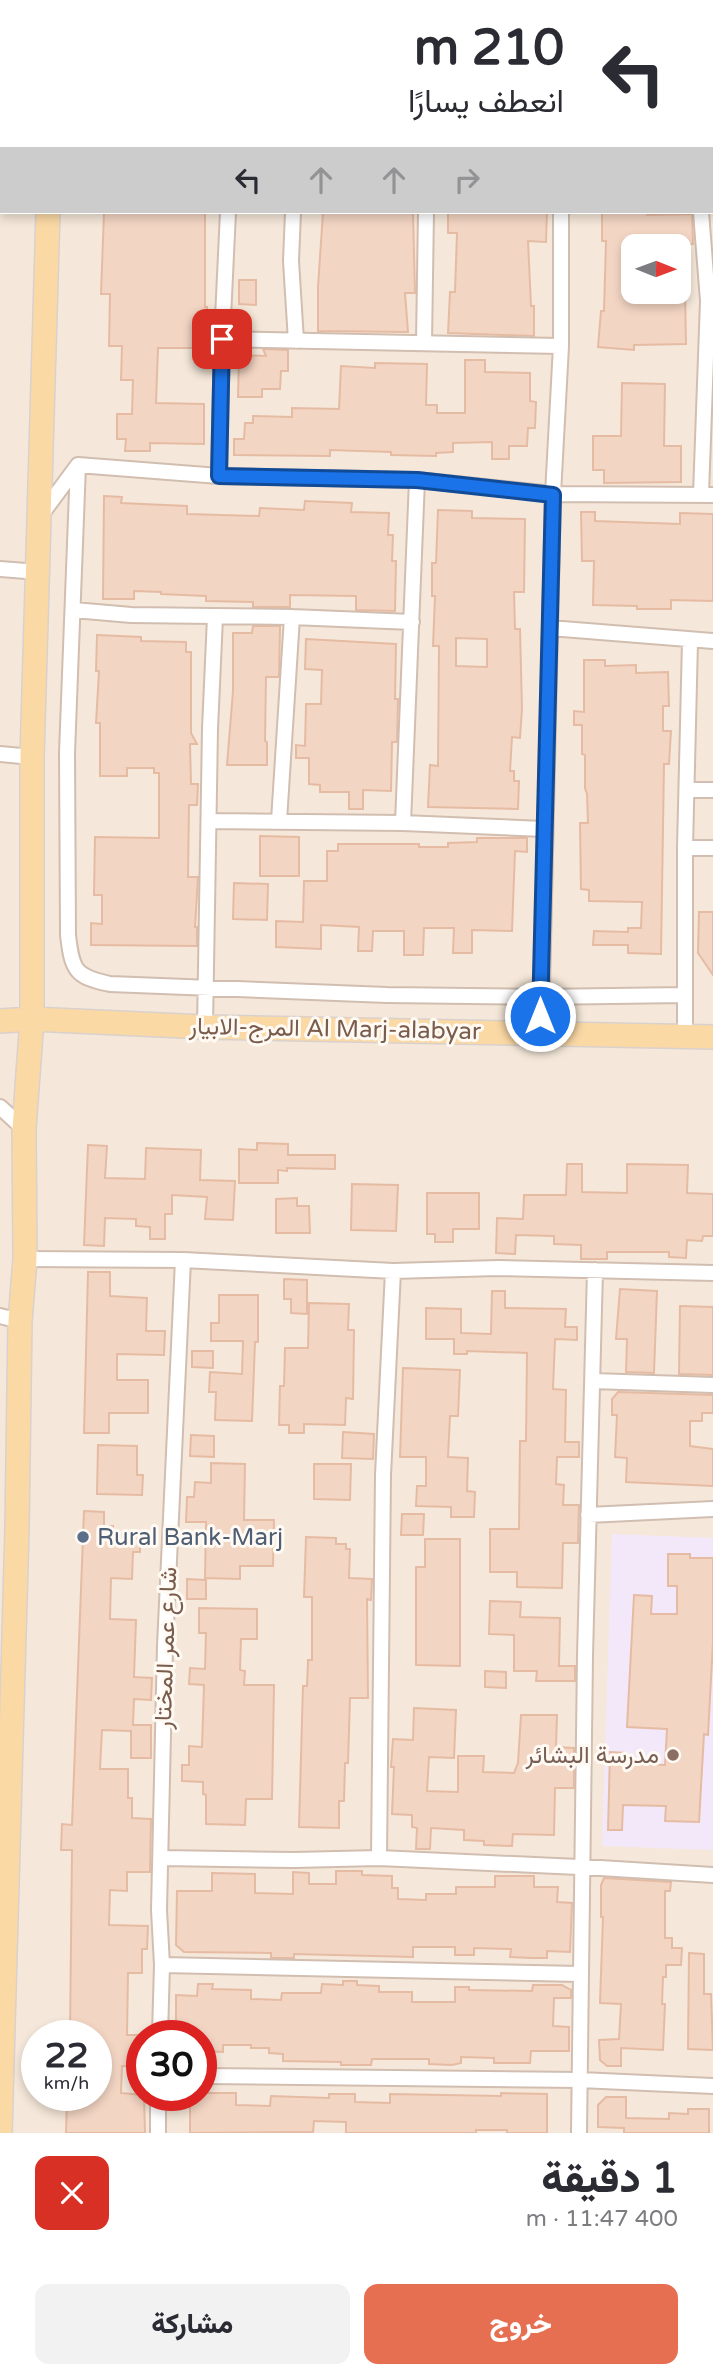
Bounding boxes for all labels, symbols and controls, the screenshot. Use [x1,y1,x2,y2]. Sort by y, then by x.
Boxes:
text: 210 m [414,19,564,78]
icon: left [588,28,679,119]
text: انعطف يسارًا [408,83,564,121]
icon: left [229,161,267,199]
icon: ahead [302,161,340,199]
icon: ahead [375,161,413,199]
icon: right [448,161,486,199]
north arrow [621,234,691,304]
map controls [621,234,691,304]
pin [192,309,252,369]
icon: arrive [203,320,241,358]
position arrow [503,979,577,1053]
street label: المرج-الابيار Al Marj-alabyar [188,1012,482,1047]
place label: Rural Bank-Marj [97,1523,283,1552]
marker: Rural Bank-Marj [75,1529,91,1545]
street label: شارع عمر المختار [149,1566,184,1731]
place label: مدرسة البشائر [525,1741,659,1770]
marker: مدرسة البشائر [665,1747,681,1763]
speed limit sign: 30 [126,2020,217,2111]
text: 22 [45,2035,88,2077]
text: km/h [44,2072,89,2094]
text: 1 دقيقة [541,2153,678,2204]
button: close [35,2156,109,2230]
text: 400 m · 11:47 [526,2205,678,2233]
button: مشاركة [35,2284,350,2364]
button: خروج [364,2284,678,2364]

